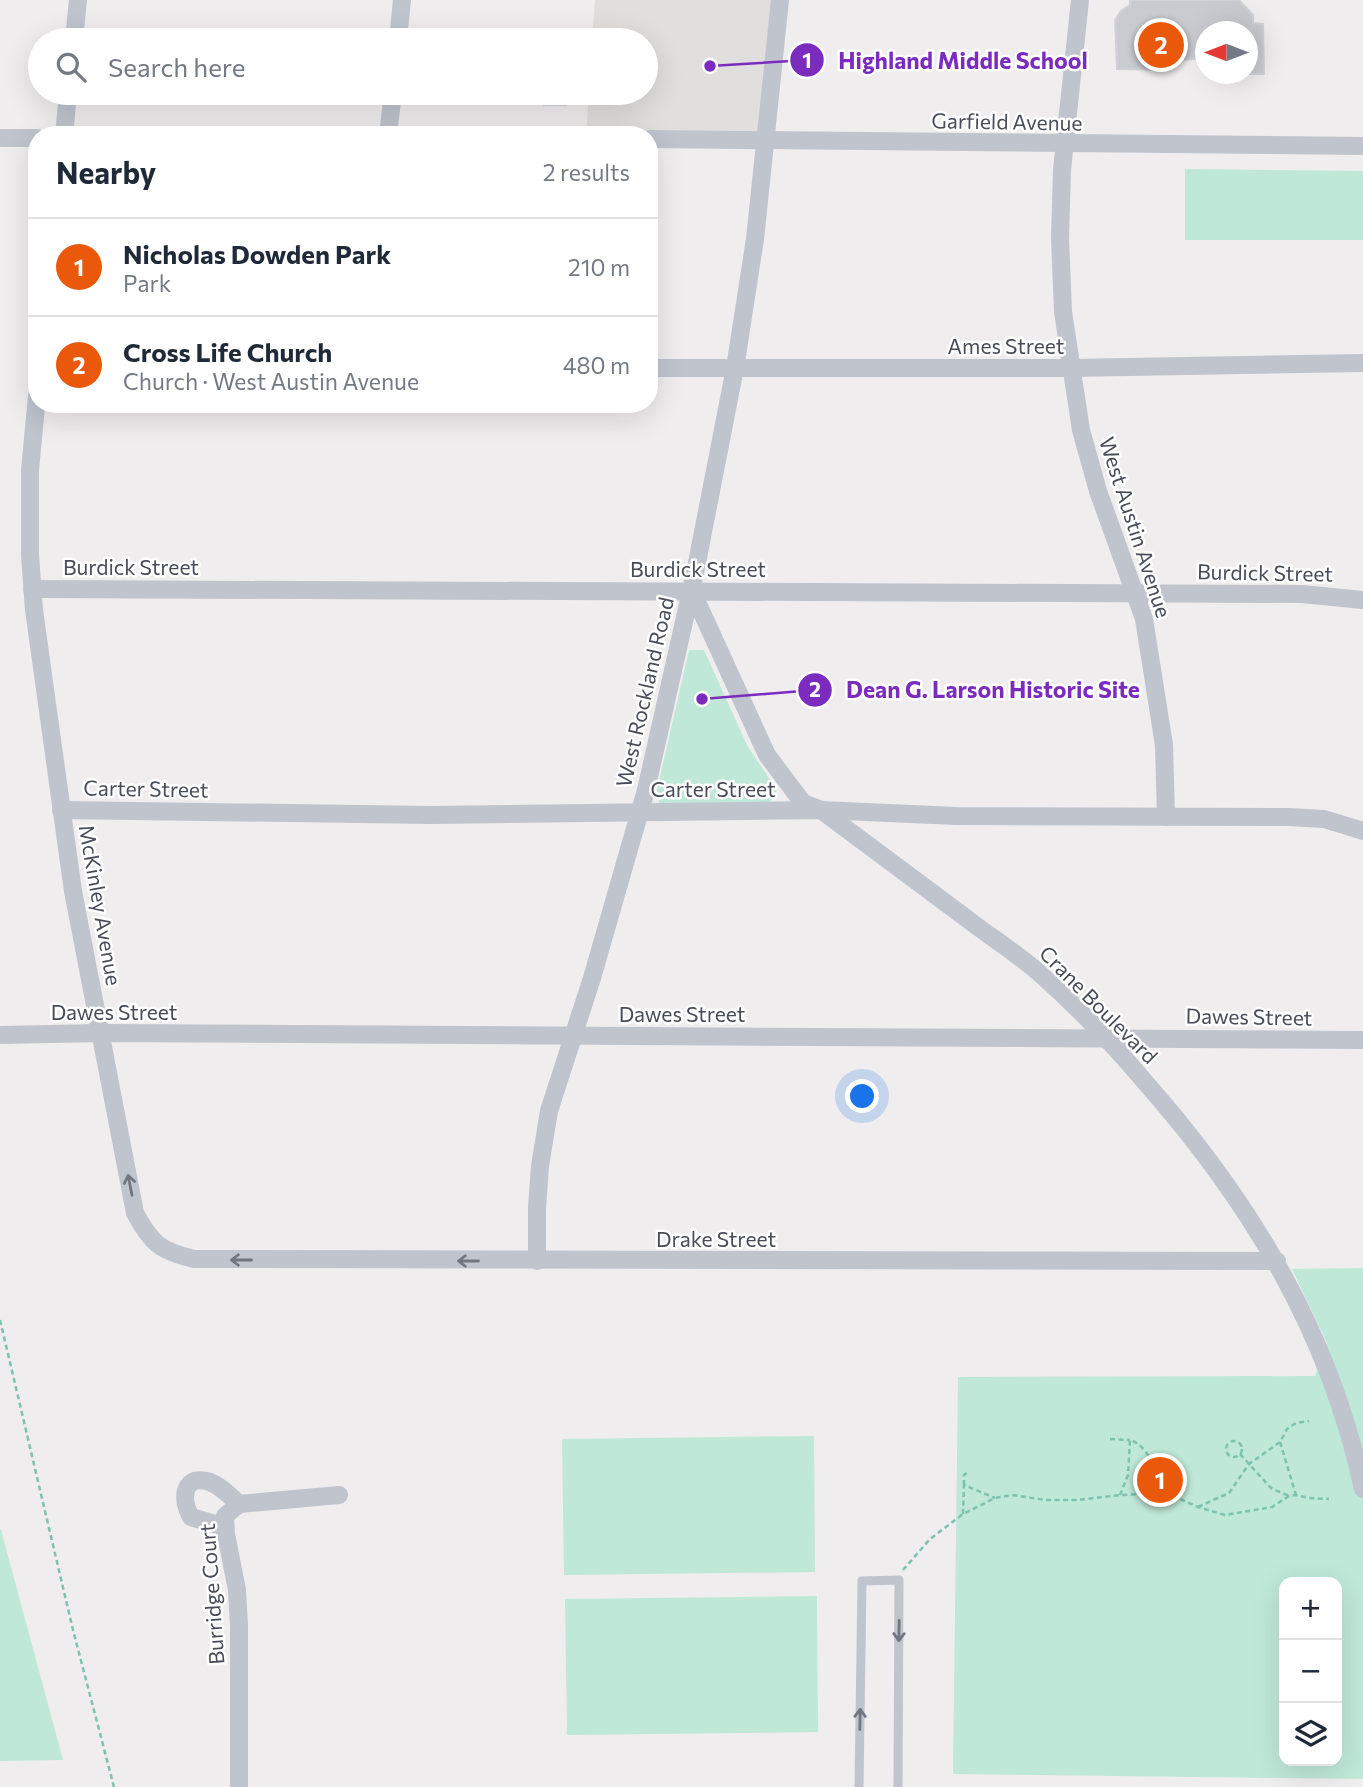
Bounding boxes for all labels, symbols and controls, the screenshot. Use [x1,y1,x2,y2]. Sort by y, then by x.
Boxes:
pin: 2 [1138,19,1184,71]
north arrow [1195,21,1258,84]
search box [28,28,658,105]
callout: Highland Middle School [790,38,1102,82]
text: Highland Middle School [838,46,1088,74]
text: 1 [802,47,812,72]
icon: search [52,48,90,86]
text: Search here [108,51,246,82]
street label: Garfield Avenue [931,107,1083,135]
text: Nearby [56,153,156,190]
text: 2 results [543,158,630,186]
text: Nicholas Dowden Park [123,238,391,269]
text: 1 [74,253,84,281]
text: 210 m [568,253,630,281]
text: Park [123,269,171,297]
street label: Ames Street [948,333,1064,358]
text: Cross Life Church [123,336,332,367]
text: 2 [72,351,86,379]
text: 480 m [563,351,630,379]
text: Church · West Austin Avenue [123,367,419,395]
street label: West Austin Avenue [1095,433,1177,621]
street label: Burdick Street [63,554,199,579]
street label: Burdick Street [630,556,766,581]
street label: Burdick Street [1197,558,1333,586]
street label: West Rockland Road [610,594,678,790]
callout: Dean G. Larson Historic Site [797,668,1154,712]
text: Dean G. Larson Historic Site [846,675,1140,703]
text: 2 [809,676,821,701]
street label: Carter Street [83,774,209,802]
street label: Carter Street [650,776,776,801]
street label: McKinley Avenue [75,823,127,987]
street label: Crane Boulevard [1035,940,1163,1068]
street label: Dawes Street [51,999,177,1024]
street label: Dawes Street [619,1001,745,1026]
street label: Dawes Street [1185,1002,1313,1030]
your location [845,1079,879,1113]
one-way arrow [123,1174,137,1197]
street label: Drake Street [656,1226,776,1251]
one-way arrow [230,1253,253,1267]
one-way arrow [457,1254,480,1268]
pin: 1 [1137,1454,1183,1506]
street label: Burridge Court [194,1523,228,1665]
map controls [1279,1577,1342,1766]
button: + [1279,1577,1342,1640]
one-way arrow [892,1620,906,1643]
button: − [1279,1640,1342,1703]
button: layers [1279,1703,1342,1766]
one-way arrow [853,1708,867,1731]

